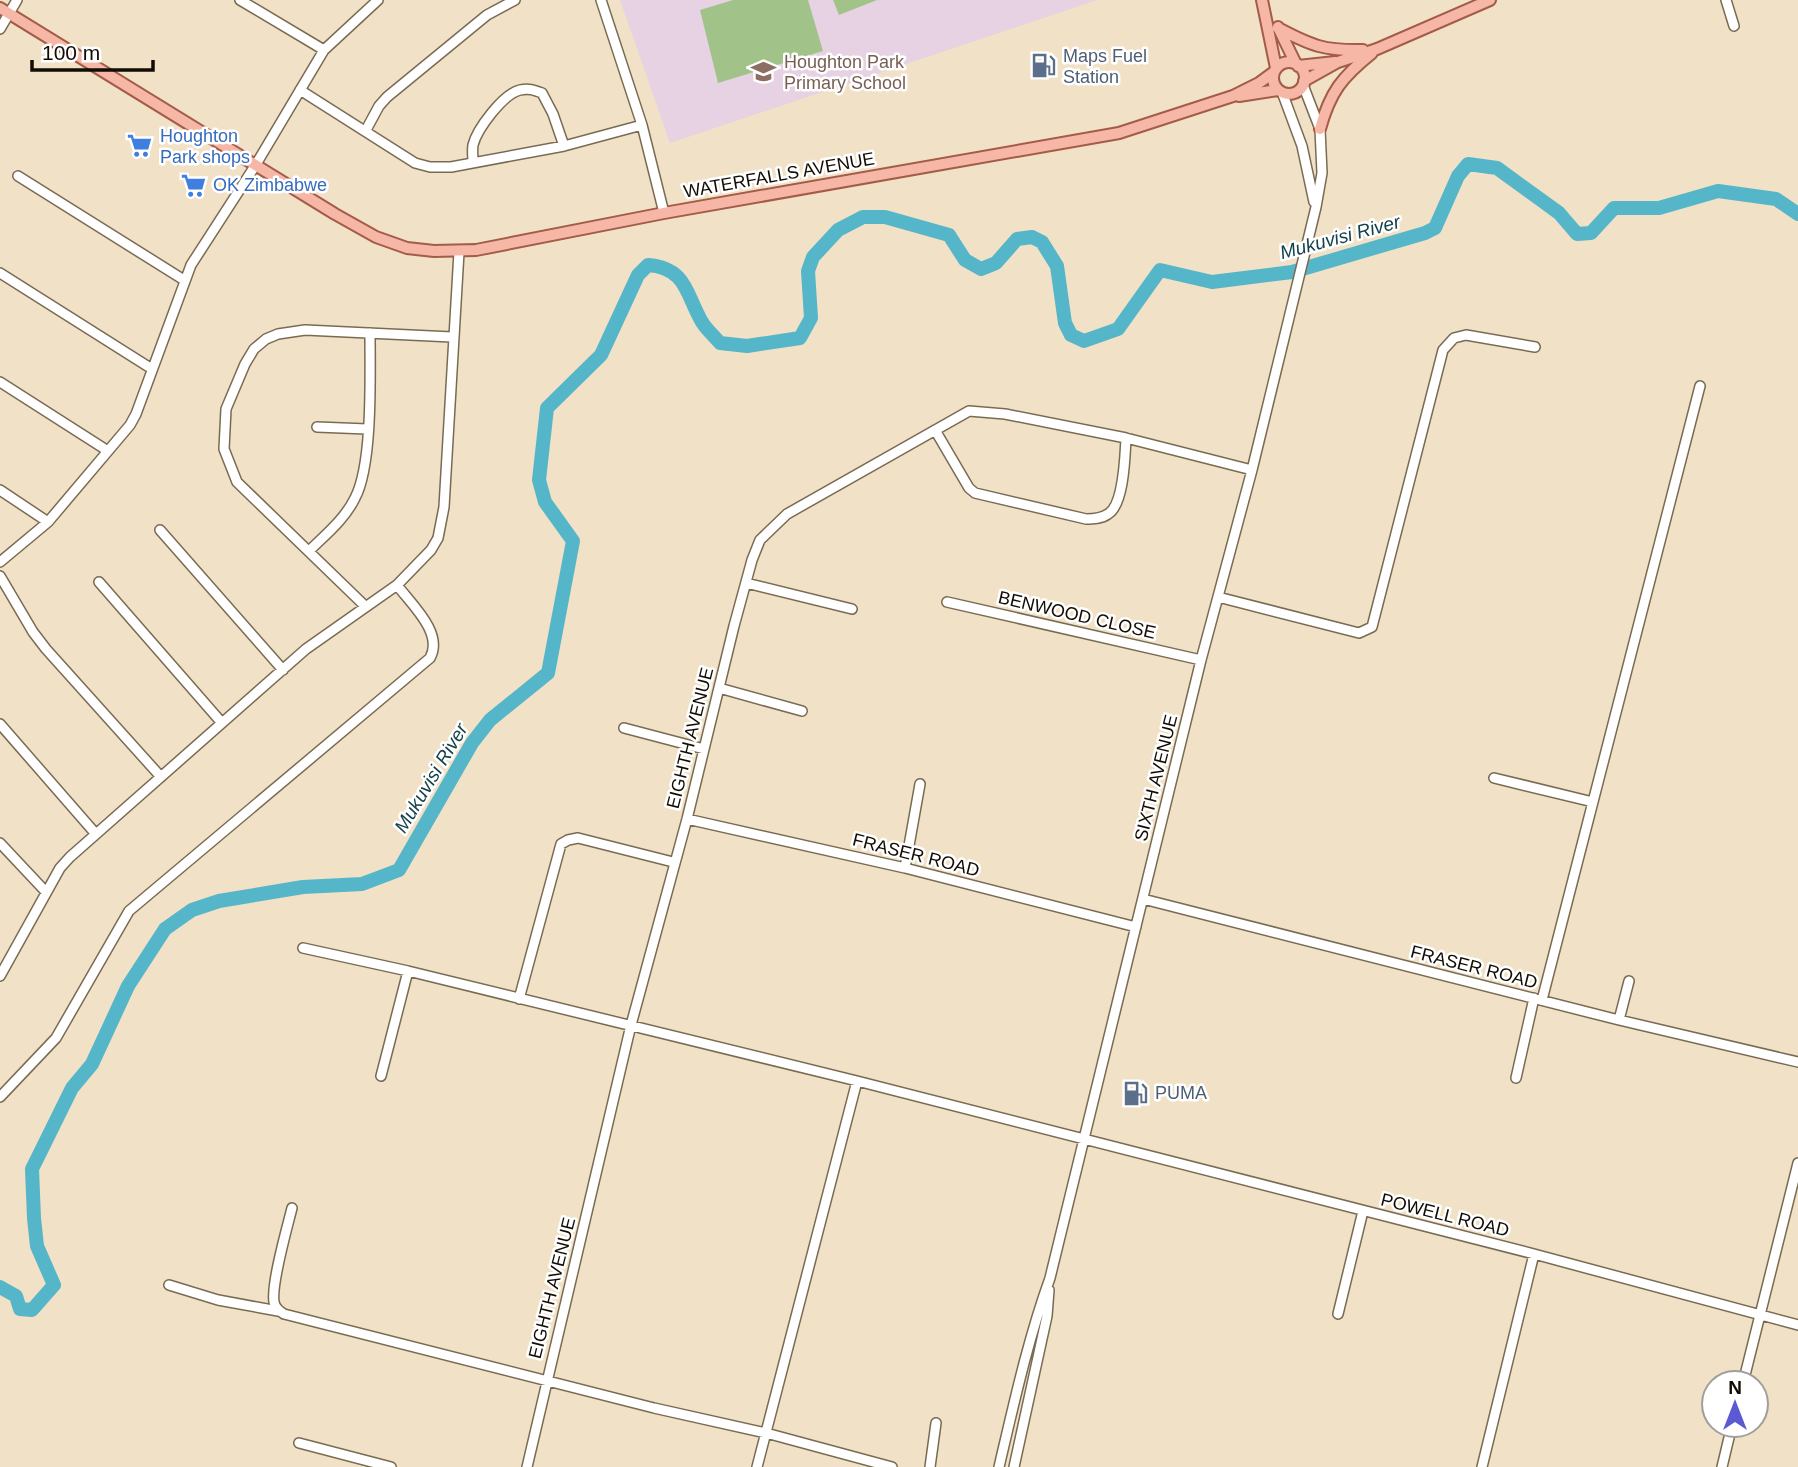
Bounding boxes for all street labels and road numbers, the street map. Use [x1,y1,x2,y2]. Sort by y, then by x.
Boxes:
street label: WATERFALLS AVENUE [682,148,876,202]
street label: BENWOOD CLOSE [996,587,1158,643]
street label: EIGHTH AVENUE [663,665,717,811]
street label: SIXTH AVENUE [1131,713,1181,843]
street label: FRASER ROAD [850,830,982,880]
street label: FRASER ROAD [1408,942,1540,992]
street label: POWELL ROAD [1379,1189,1511,1241]
street label: EIGHTH AVENUE [525,1215,579,1361]

